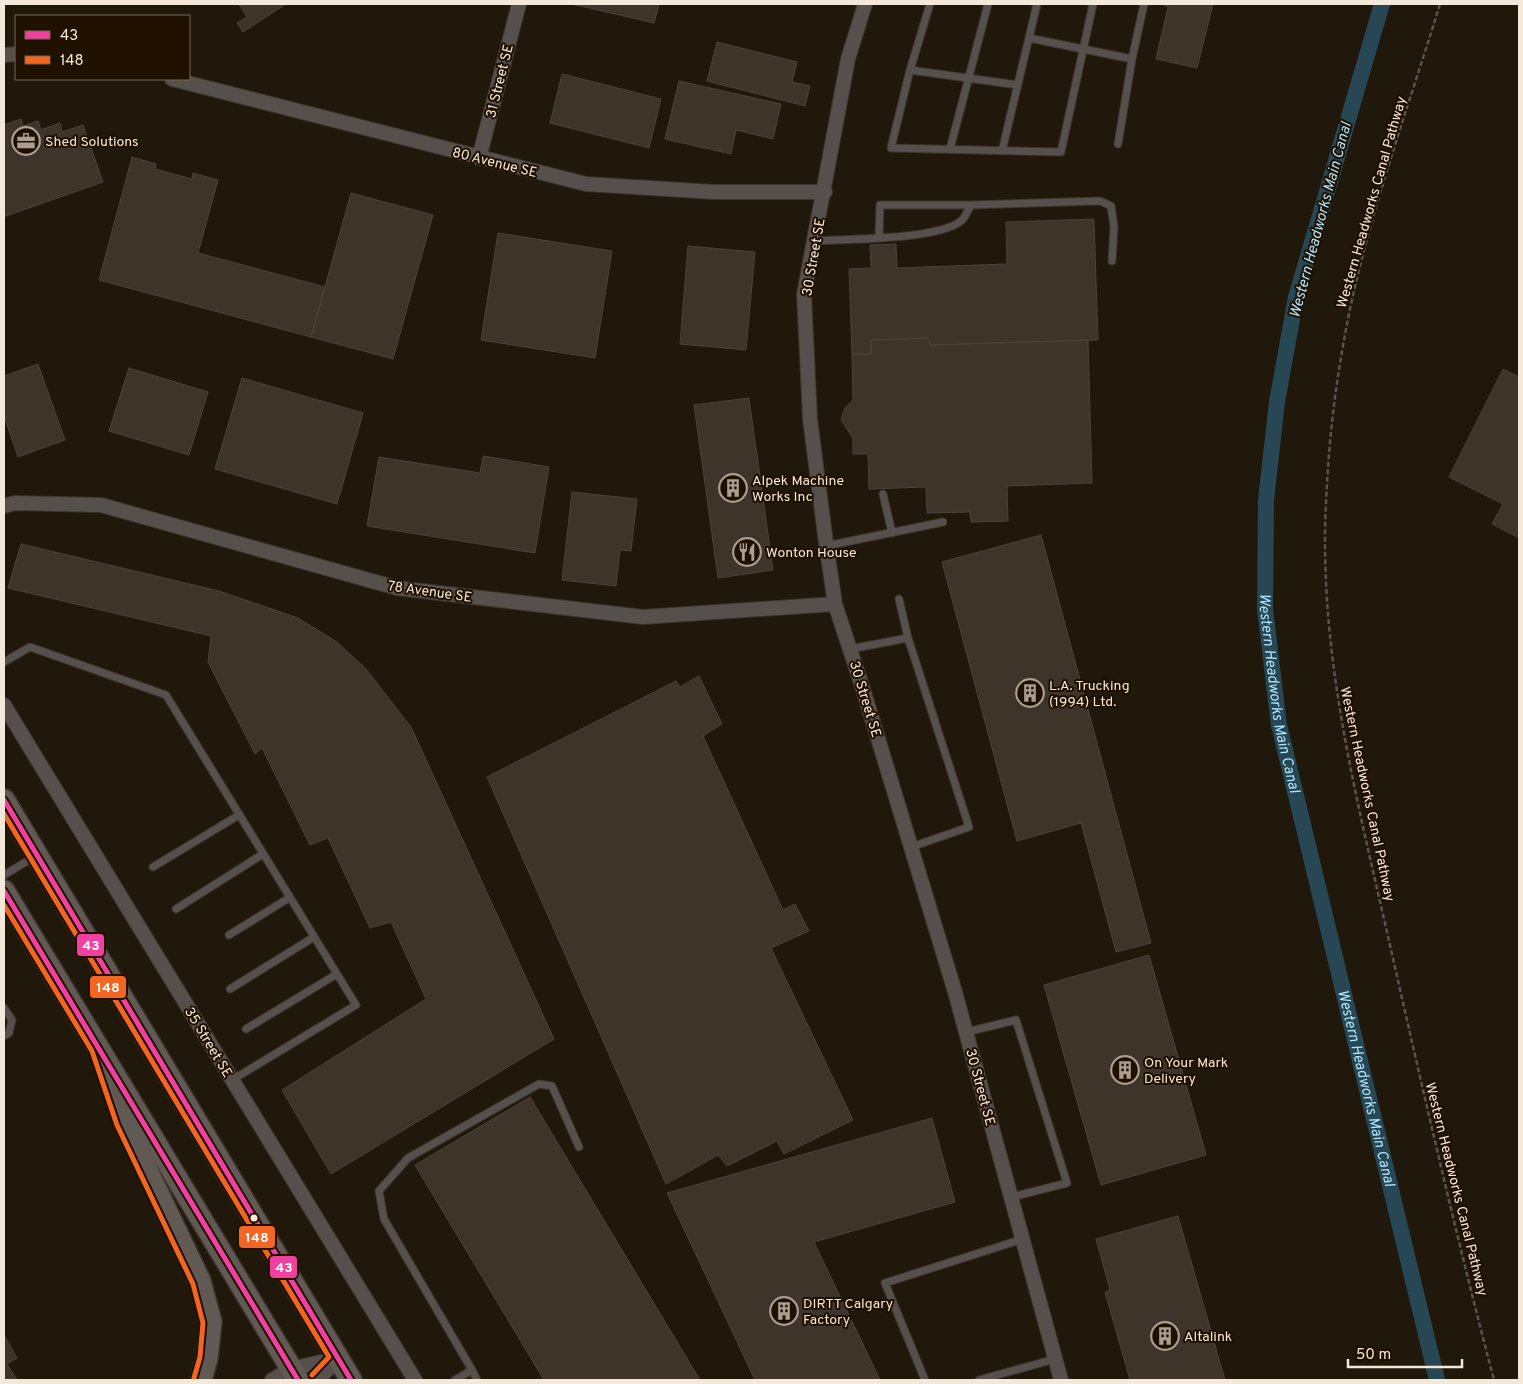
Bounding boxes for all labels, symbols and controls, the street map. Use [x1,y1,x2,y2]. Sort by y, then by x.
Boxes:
legend [15,15,190,80]
text: 43 [60,27,78,46]
street label: 31 Street SE [483,43,518,120]
text: 148 [60,52,84,71]
street label: Western Headworks Canal Pathway [1334,95,1411,310]
water label: Western Headworks Main Canal [1286,119,1357,320]
office icon: Shed Solutions [11,126,41,156]
place label: Shed Solutions [45,134,139,151]
street label: 80 Avenue SE [450,145,539,182]
street label: 30 Street SE [799,217,830,298]
building icon: Alpek Machine Works Inc [718,473,748,503]
place label: Alpek Machine Works Inc [752,473,844,506]
restaurant icon: Wonton House [732,537,762,567]
place label: Wonton House [766,545,856,562]
street label: 78 Avenue SE [386,578,473,607]
water label: Western Headworks Main Canal [1254,593,1303,796]
street label: 30 Street SE [845,659,884,740]
building icon: L.A. Trucking (1994) Ltd. [1015,678,1045,708]
place label: L.A. Trucking (1994) Ltd. [1049,678,1130,711]
street label: Western Headworks Canal Pathway [1335,685,1398,903]
line badge: 43 [76,933,105,957]
text: 43 [82,938,100,955]
line badge: 148 [89,975,127,999]
text: 148 [96,980,120,997]
water label: Western Headworks Main Canal [1332,988,1398,1190]
street label: 35 Street SE [180,1005,235,1081]
street label: 30 Street SE [961,1047,998,1128]
building icon: On Your Mark Delivery [1110,1055,1140,1085]
place label: On Your Mark Delivery [1144,1055,1228,1088]
street label: Western Headworks Canal Pathway [1421,1081,1490,1298]
unlabelled marker [249,1213,259,1223]
line badge: 148 [238,1225,276,1249]
text: 148 [245,1230,269,1247]
line badge: 43 [269,1255,298,1279]
text: 43 [275,1260,293,1277]
building icon: DIRTT Calgary Factory [769,1296,799,1326]
place label: DIRTT Calgary Factory [803,1296,893,1329]
building icon: Altalink [1150,1321,1180,1351]
place label: Altalink [1184,1329,1232,1346]
scale bar [1348,1336,1462,1368]
text: 50 m [1356,1346,1391,1365]

